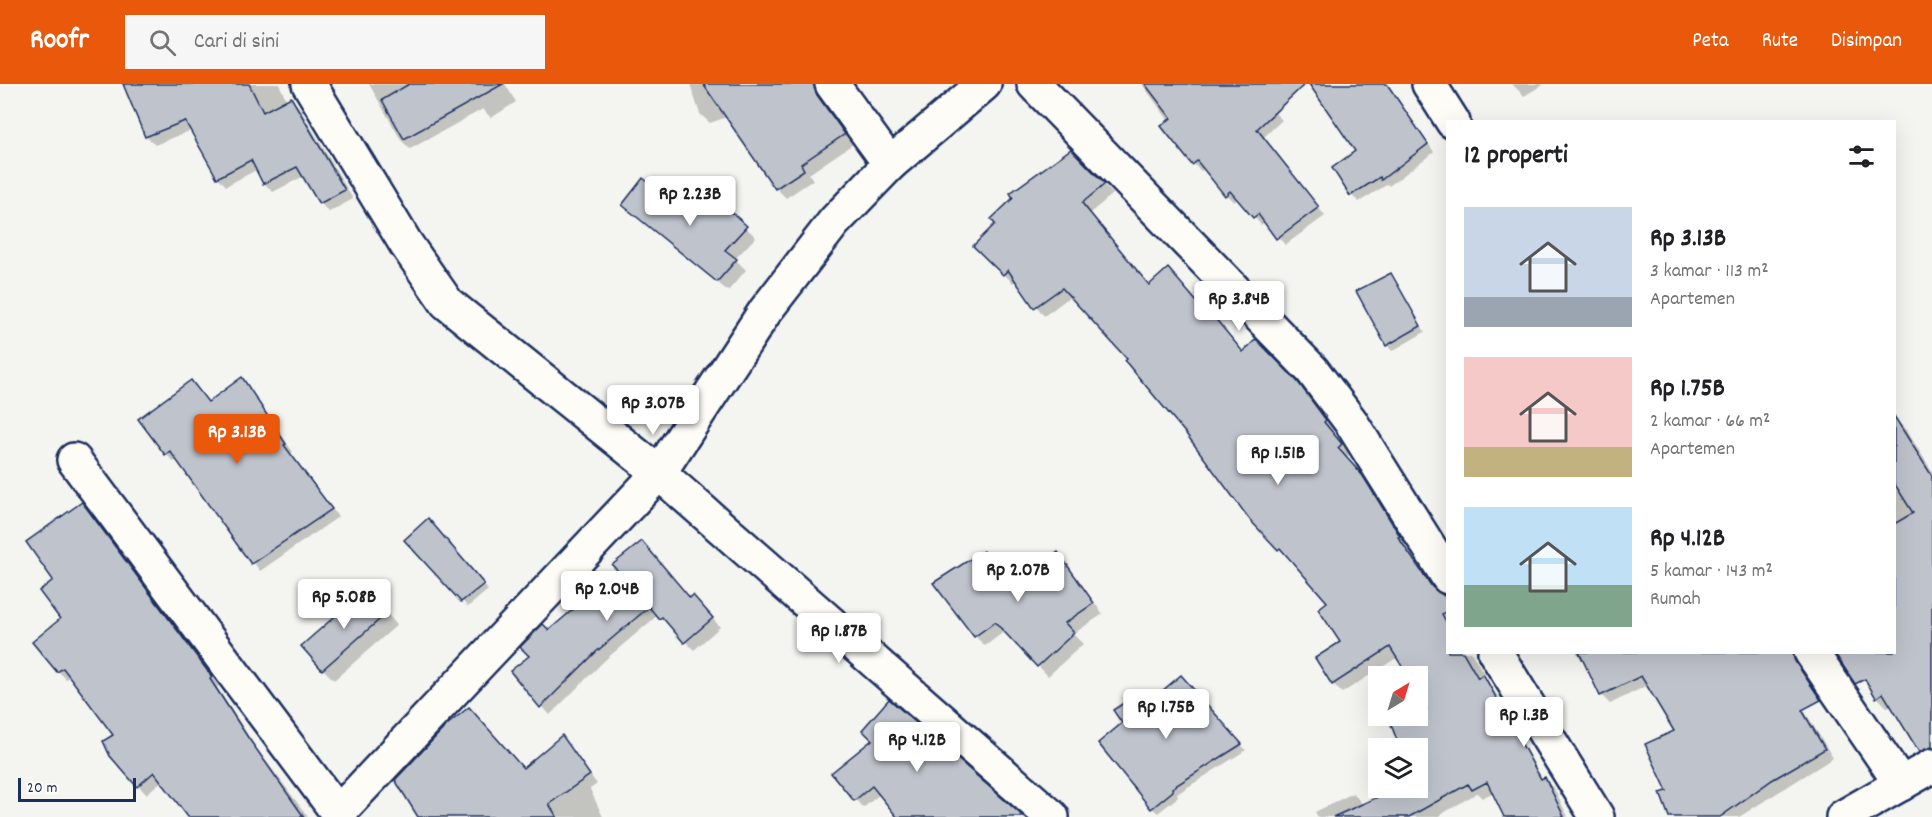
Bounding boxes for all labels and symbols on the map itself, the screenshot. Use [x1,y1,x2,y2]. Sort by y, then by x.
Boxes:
pin: Rp 2.23B [628,176,752,227]
pin: Rp 3.84B [1177,281,1301,332]
pin: Rp 3.07B [591,385,715,436]
pin: Rp 3.13B [175,414,299,465]
pin: Rp 1.51B [1216,435,1340,486]
pin: Rp 2.07B [956,552,1080,603]
pin: Rp 2.04B [545,571,669,622]
pin: Rp 5.08B [282,579,406,630]
pin: Rp 1.87B [777,613,901,664]
north arrow [1368,666,1428,726]
pin: Rp 1.75B [1104,689,1228,740]
pin: Rp 1.3B [1469,697,1579,748]
pin: Rp 4.12B [855,722,979,773]
scale bar [18,775,136,802]

